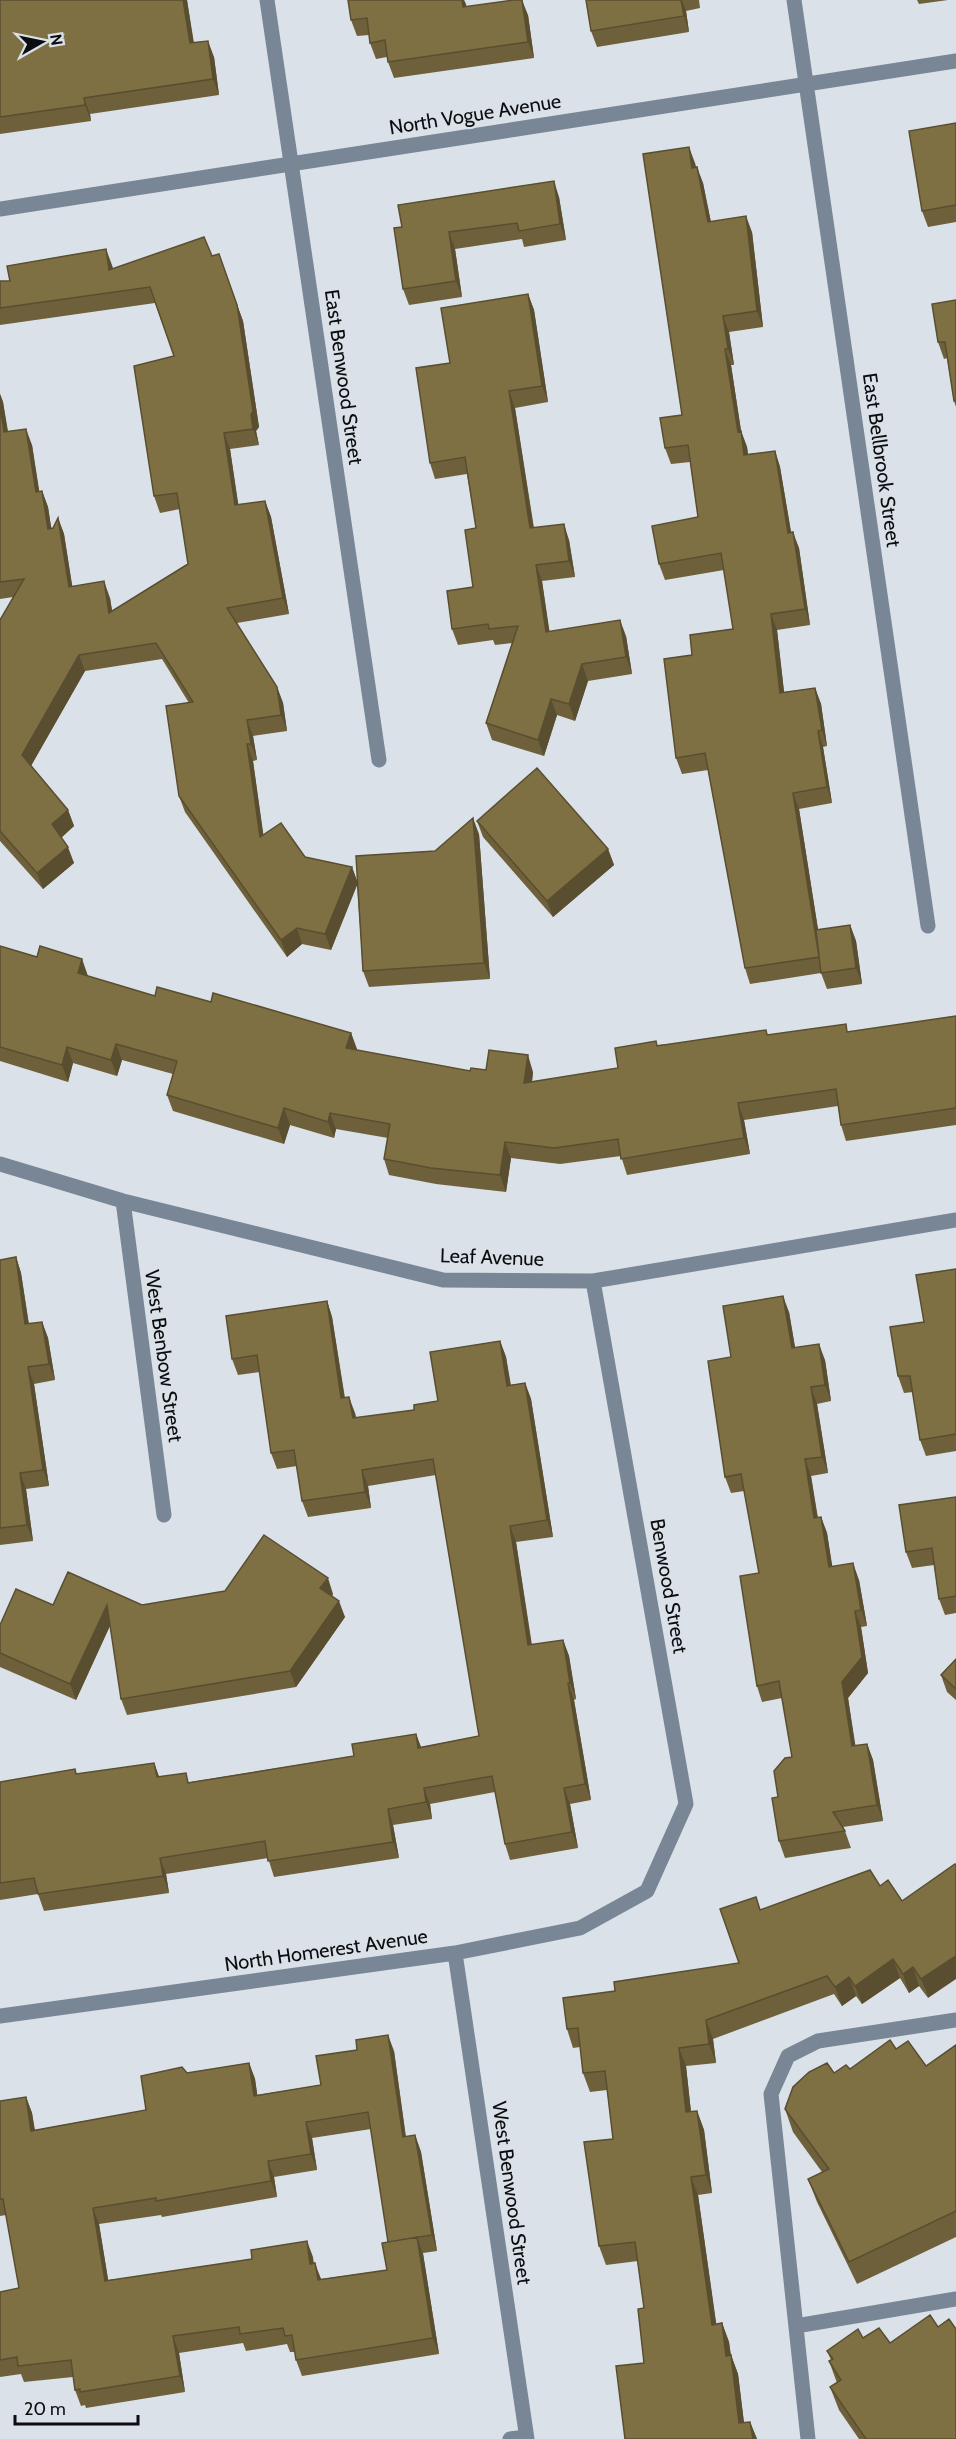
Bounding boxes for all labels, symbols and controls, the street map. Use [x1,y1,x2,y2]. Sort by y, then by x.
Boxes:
north arrow [12,12,72,72]
text: N [46,33,67,47]
street label: North Vogue Avenue [387,89,563,139]
street label: East Benwood Street [320,288,368,466]
street label: East Bellbrook Street [858,371,906,549]
street label: Leaf Avenue [440,1243,544,1271]
street label: West Benbow Street [140,1268,188,1444]
street label: Benwood Street [645,1517,693,1656]
street label: North Homerest Avenue [223,1924,429,1976]
street label: West Benwood Street [487,2100,537,2286]
scale bar [15,2388,138,2426]
text: 20 m [24,2398,66,2420]

